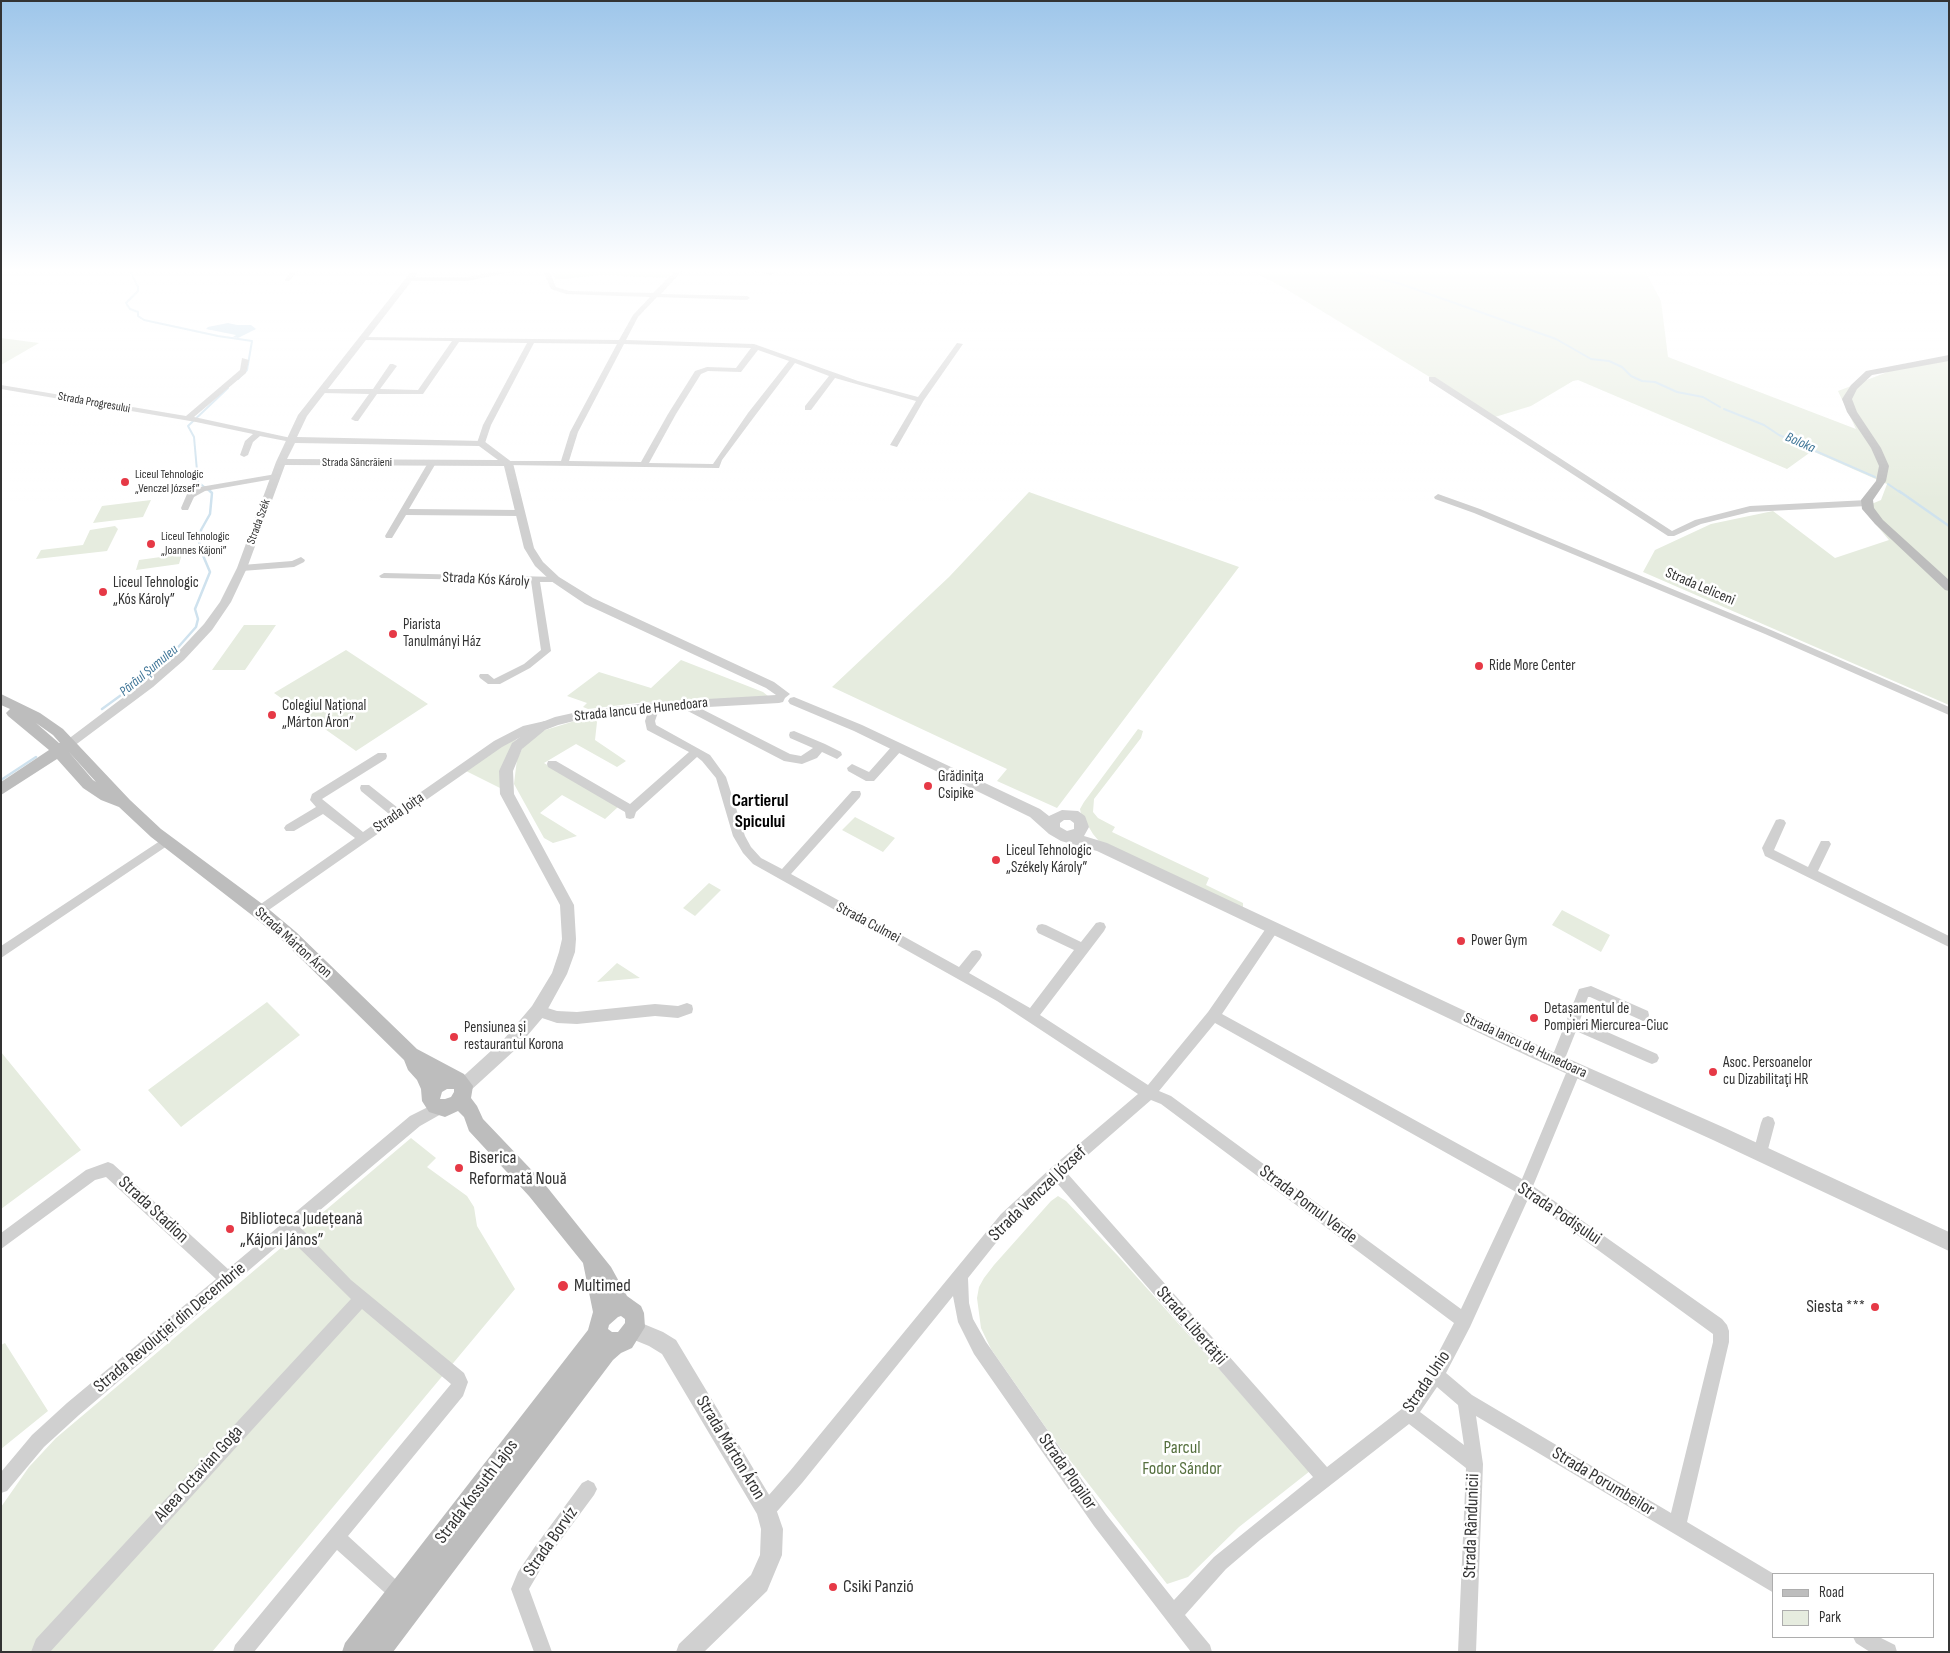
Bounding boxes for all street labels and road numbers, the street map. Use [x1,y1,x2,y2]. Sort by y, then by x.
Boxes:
street label: Strada Progresului [57,390,131,416]
street label: Strada Sâncrăieni [322,456,392,470]
street label: Strada Szék [244,498,274,546]
street label: Strada Leliceni [1663,564,1737,610]
street label: Strada Kós Károly [442,569,530,591]
street label: Strada Iancu de Hunedoara [573,694,709,726]
street label: Strada Joița [370,789,428,837]
street label: Strada Culmei [833,899,903,947]
street label: Strada Márton Áron [251,904,335,982]
street label: Strada Iancu de Hunedoara [1460,1009,1590,1083]
street label: Strada Venczel József [984,1142,1092,1246]
street label: Strada Pomul Verde [1255,1161,1361,1249]
street label: Strada Stadion [113,1172,193,1248]
street label: Strada Podișului [1513,1178,1605,1250]
street label: Strada Revoluției din Decembrie [90,1258,250,1398]
street label: Strada Libertății [1151,1282,1231,1370]
street label: Strada Unio [1399,1347,1455,1417]
street label: Strada Márton Áron [691,1392,769,1504]
street label: Aleea Octavian Goga [150,1422,248,1526]
street label: Strada Plopilor [1033,1430,1101,1514]
street label: Strada Kossuth Lajos [431,1436,523,1548]
street label: Strada Porumbeilor [1548,1443,1658,1521]
street label: Strada Rândunicii [1459,1473,1485,1579]
street label: Strada Borvíz [519,1503,583,1581]

